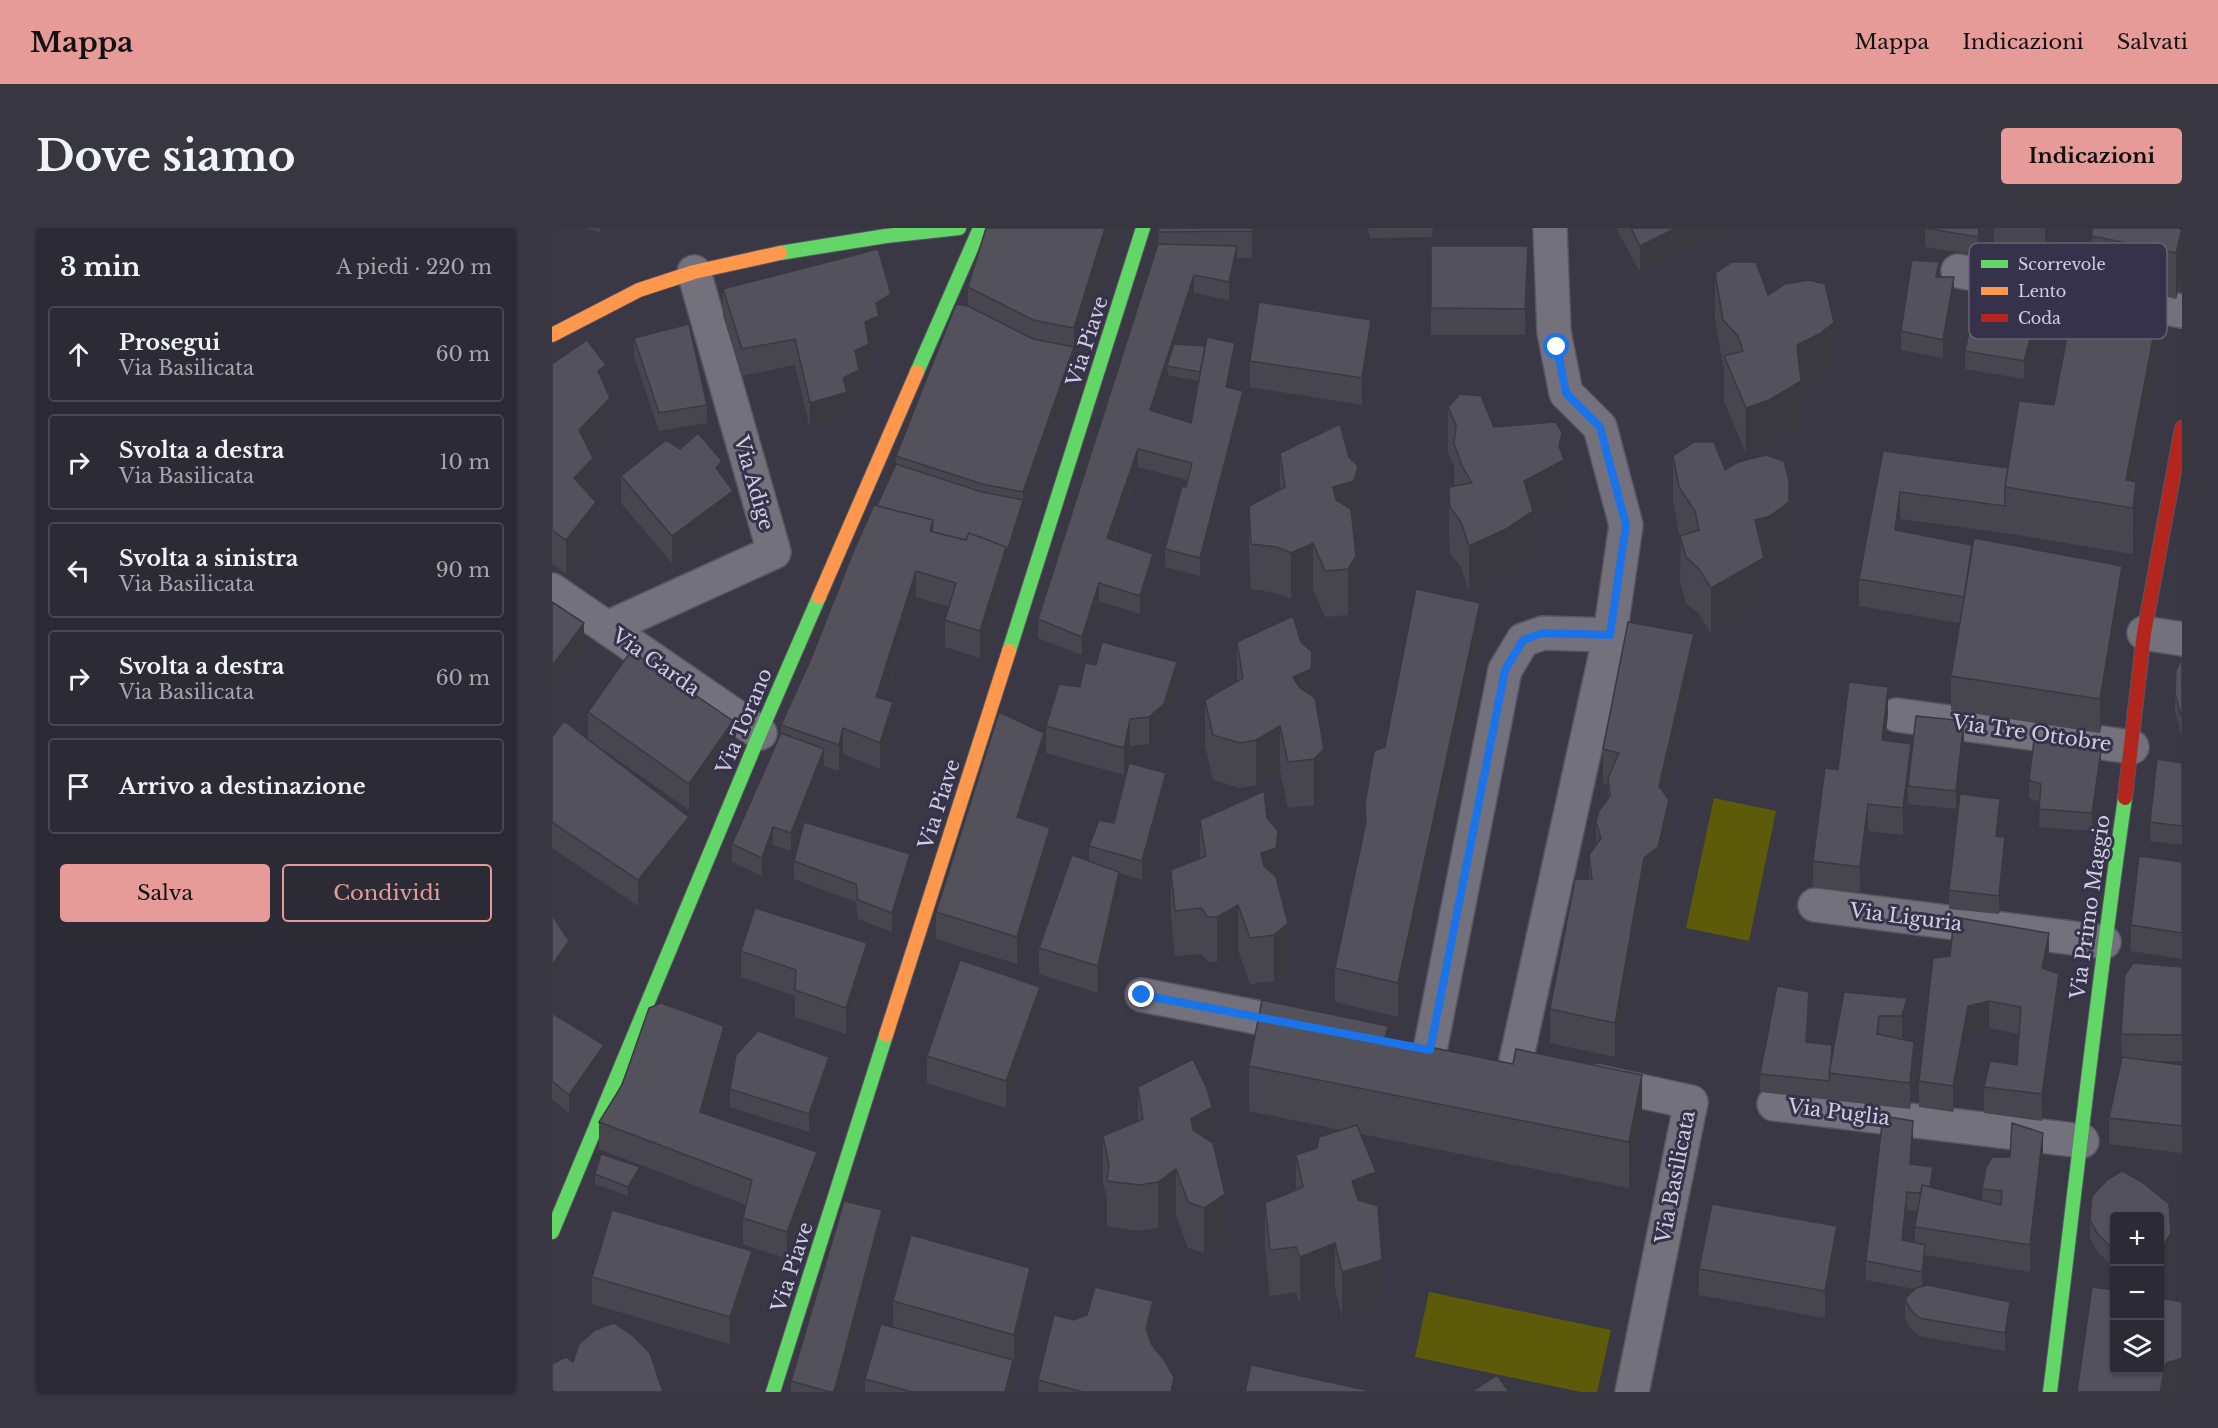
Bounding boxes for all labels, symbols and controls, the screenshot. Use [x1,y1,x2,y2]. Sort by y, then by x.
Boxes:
text: Mappa [30,25,133,60]
text: Mappa [1854,29,1929,55]
text: Indicazioni [1962,29,2084,55]
text: Salvati [2117,29,2188,55]
button: Indicazioni [2001,128,2182,184]
text: Dove siamo [36,130,295,182]
legend [1969,243,2167,339]
text: 3 min [60,251,141,283]
text: Scorrevole [2018,254,2106,274]
text: A piedi · 220 m [336,255,492,279]
text: Lento [2018,281,2066,301]
street label: Via Piave [1061,293,1113,390]
text: Coda [2018,308,2061,328]
text: Prosegui [119,329,220,356]
route start [1543,333,1569,359]
icon: ahead [62,338,95,371]
text: 60 m [436,342,490,366]
text: Via Basilicata [119,356,254,380]
street label: Via Adige [729,432,779,533]
text: Svolta a destra [119,437,284,464]
icon: right [62,446,95,479]
text: 10 m [440,450,490,474]
text: Via Basilicata [119,464,254,488]
text: Svolta a sinistra [119,545,298,572]
icon: left [62,554,95,587]
text: 90 m [436,558,490,582]
text: Via Basilicata [119,572,254,596]
street label: Via Garda [607,623,705,701]
text: Svolta a destra [119,653,284,680]
icon: right [62,662,95,695]
street label: Via Torano [711,664,777,778]
text: 60 m [436,666,490,690]
text: Via Basilicata [119,680,254,704]
street label: Via Tre Ottobre [1950,710,2113,756]
street label: Via Piave [913,756,965,853]
icon: arrive [62,770,95,803]
text: Arrivo a destinazione [119,773,366,800]
street label: Via Primo Maggio [2065,813,2115,1002]
button: Salva [60,864,270,922]
button: Condividi [282,864,492,922]
street label: Via Liguria [1847,898,1964,936]
route end [1128,981,1154,1007]
street label: Via Puglia [1786,1094,1892,1130]
street label: Via Basilicata [1650,1108,1700,1247]
map controls [2110,1212,2164,1374]
button: + [2110,1212,2164,1266]
street label: Via Piave [766,1219,818,1316]
button: − [2110,1266,2164,1320]
button: layers [2110,1320,2164,1374]

